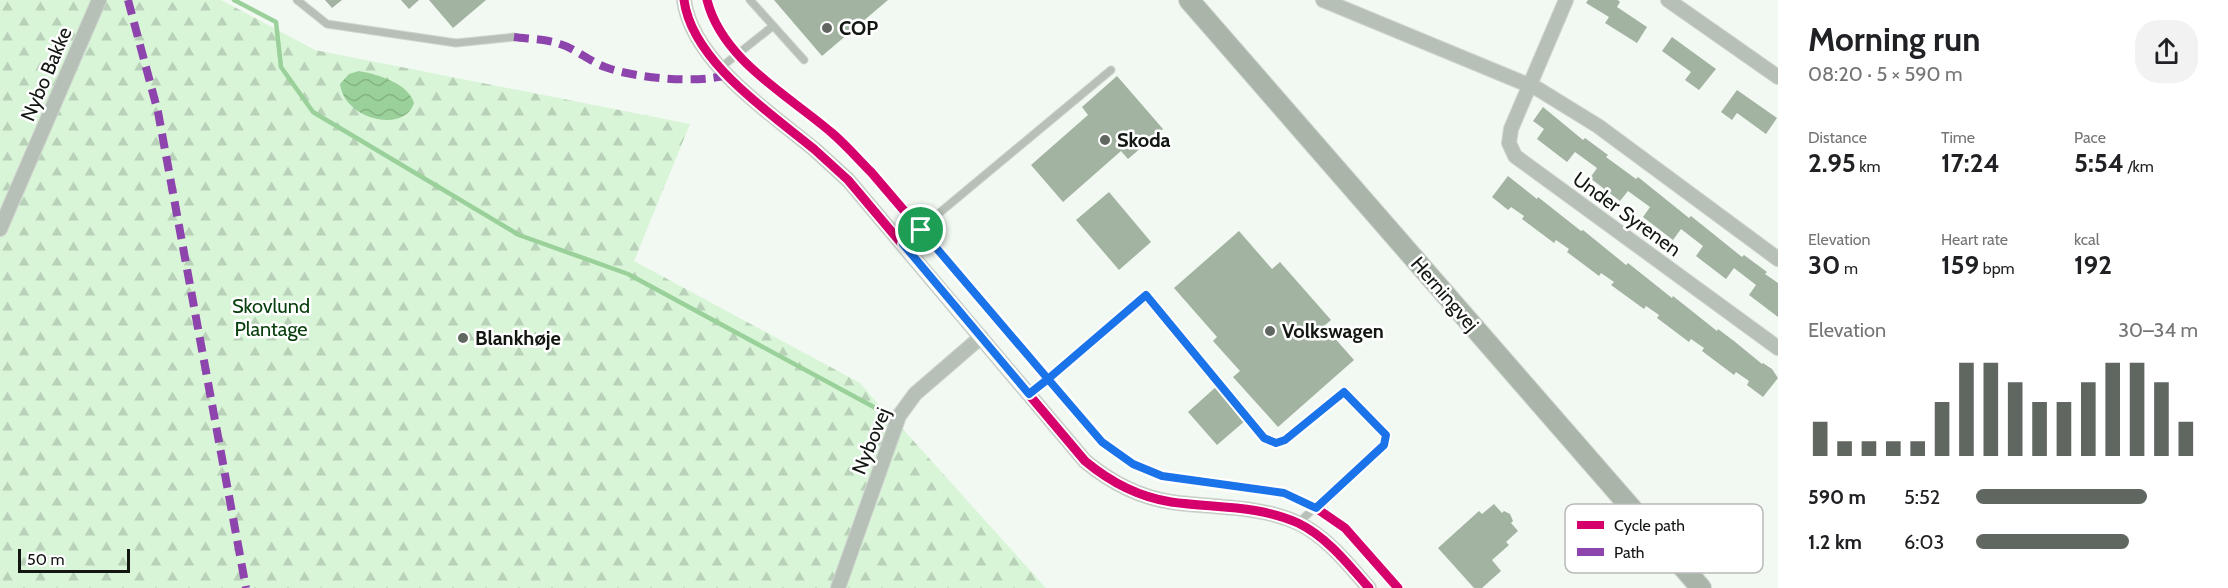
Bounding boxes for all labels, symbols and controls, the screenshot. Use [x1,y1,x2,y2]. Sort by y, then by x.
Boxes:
place label: COP [839,16,878,40]
text: Morning run [1808,19,1980,59]
button: share [2135,20,2198,83]
marker: COP [820,21,834,35]
street label: Nybo Bakke [15,23,77,125]
text: 08:20 · 5 × 590 m [1808,62,1963,86]
place label: Skoda [1117,128,1171,152]
text: Distance [1808,128,1867,147]
text: Time [1941,128,1975,147]
text: Pace [2074,128,2106,147]
marker: Skoda [1098,133,1112,147]
text: 2.95 [1808,147,1856,179]
text: 17:24 [1941,147,2000,179]
text: 5:54 [2074,147,2124,179]
text: km [1856,157,1881,176]
text: /km [2124,157,2154,176]
street label: Under Syrenen [1568,167,1686,261]
pin [895,204,946,255]
icon: arrive [904,213,937,246]
text: Elevation [1808,230,1871,249]
text: Heart rate [1941,230,2008,249]
text: kcal [2074,230,2100,249]
text: 30 [1808,249,1840,281]
text: 159 [1941,249,1979,281]
text: 192 [2074,249,2112,281]
street label: Herningvej [1406,252,1484,336]
text: m [1840,259,1858,278]
text: bpm [1979,259,2015,278]
park label: Skovlund Plantage [232,294,310,341]
text: Elevation [1808,318,1886,342]
text: 30–34 m [2118,318,2198,342]
place label: Volkswagen [1282,319,1384,343]
marker: Volkswagen [1263,324,1277,338]
place label: Blankhøje [475,326,561,350]
marker: Blankhøje [456,331,470,345]
street label: Nybovej [847,404,895,478]
text: 590 m [1808,485,1866,509]
text: 5:52 [1904,485,1940,509]
legend [1565,504,1763,573]
text: Cycle path [1614,516,1685,535]
text: 1.2 km [1808,530,1862,554]
text: 6:03 [1904,530,1944,554]
text: Path [1614,543,1645,562]
scale bar [18,546,130,574]
text: 50 m [27,550,64,569]

